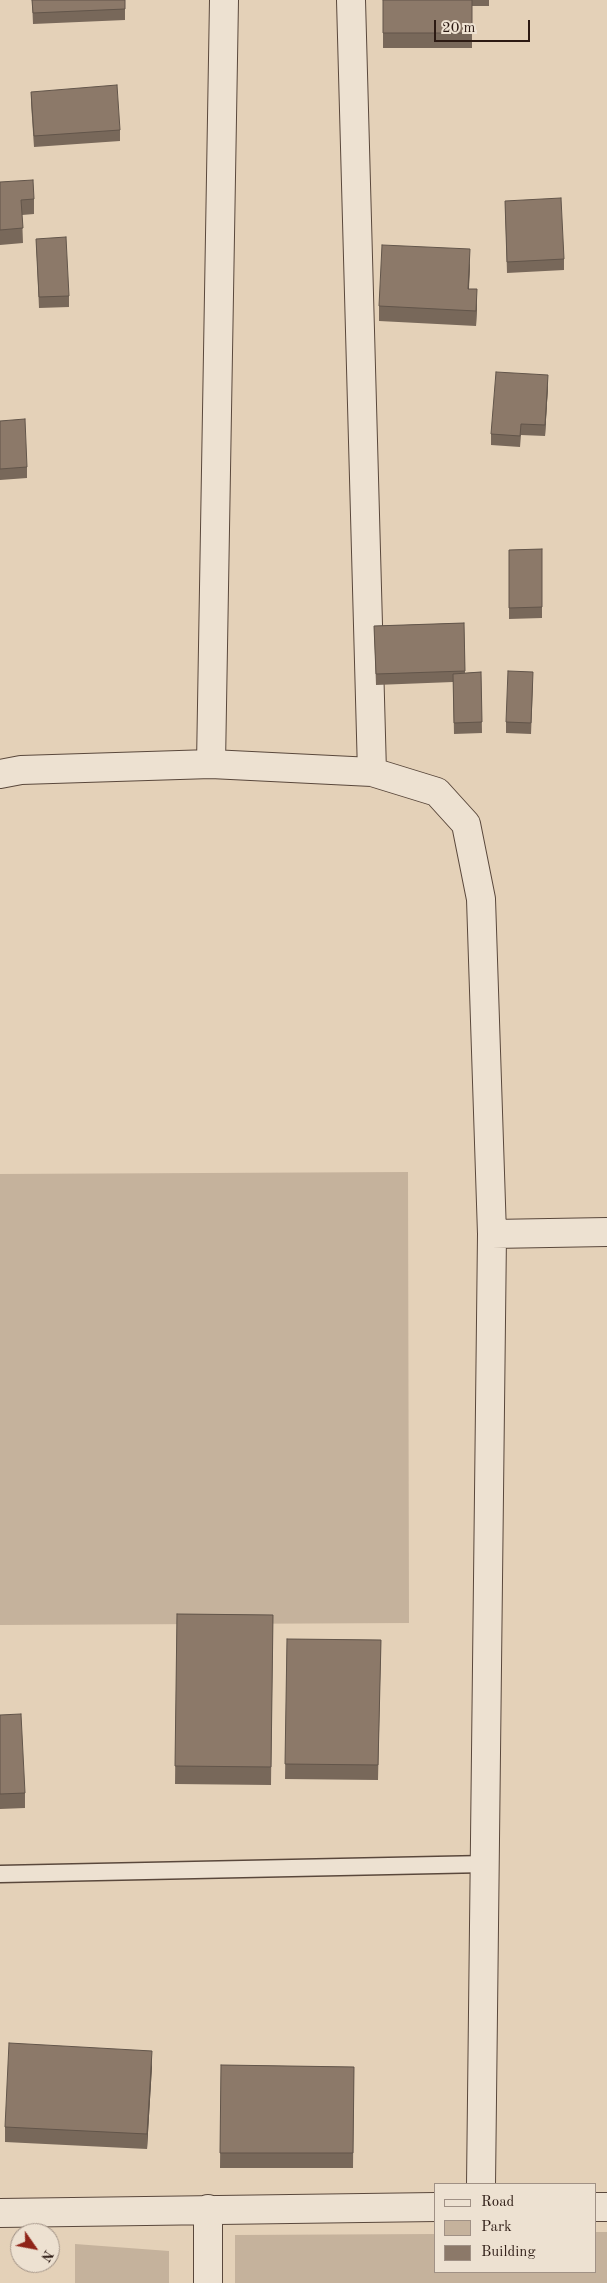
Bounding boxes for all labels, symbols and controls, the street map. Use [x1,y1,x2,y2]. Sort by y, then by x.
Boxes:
scale bar [437,10,533,42]
text: 20 m [442,21,476,36]
legend [434,2183,597,2273]
text: Road [481,2195,514,2210]
text: Park [481,2220,512,2235]
north arrow [10,2223,60,2273]
text: Building [481,2245,536,2260]
text: N [38,2247,56,2264]

